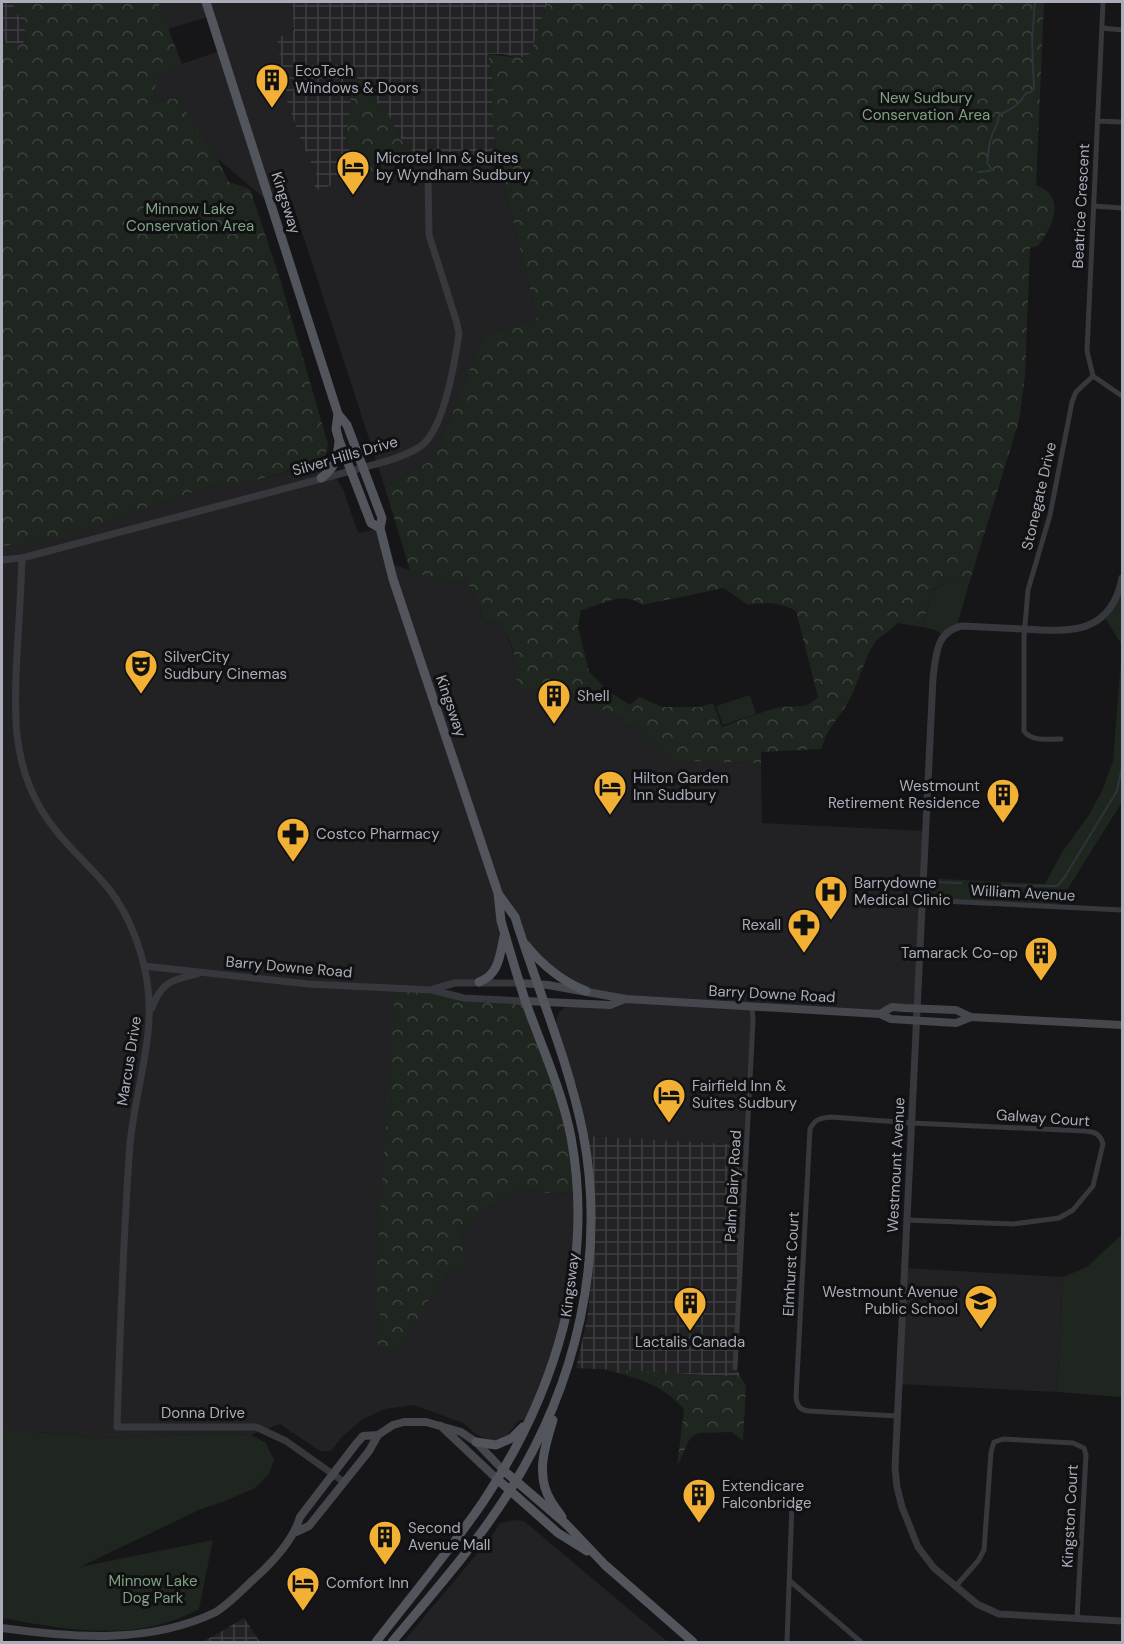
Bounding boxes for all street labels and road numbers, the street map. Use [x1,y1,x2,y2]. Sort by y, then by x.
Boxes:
street label: Beatrice Crescent [1068,143,1094,269]
street label: Kingsway [267,169,306,237]
street label: Silver Hills Drive [290,431,400,481]
street label: Stonegate Drive [1017,440,1061,552]
street label: Kingsway [431,672,471,740]
street label: William Avenue [970,880,1076,906]
street label: Barry Downe Road [225,952,353,982]
street label: Barry Downe Road [708,981,836,1007]
street label: Marcus Drive [112,1015,146,1107]
street label: Westmount Avenue [882,1097,910,1233]
street label: Galway Court [995,1105,1091,1131]
street label: Palm Dairy Road [720,1129,746,1243]
street label: Elmhurst Court [778,1211,804,1317]
street label: Kingsway [556,1251,584,1318]
street label: Donna Drive [161,1403,245,1423]
street label: Kingston Court [1057,1464,1083,1568]

